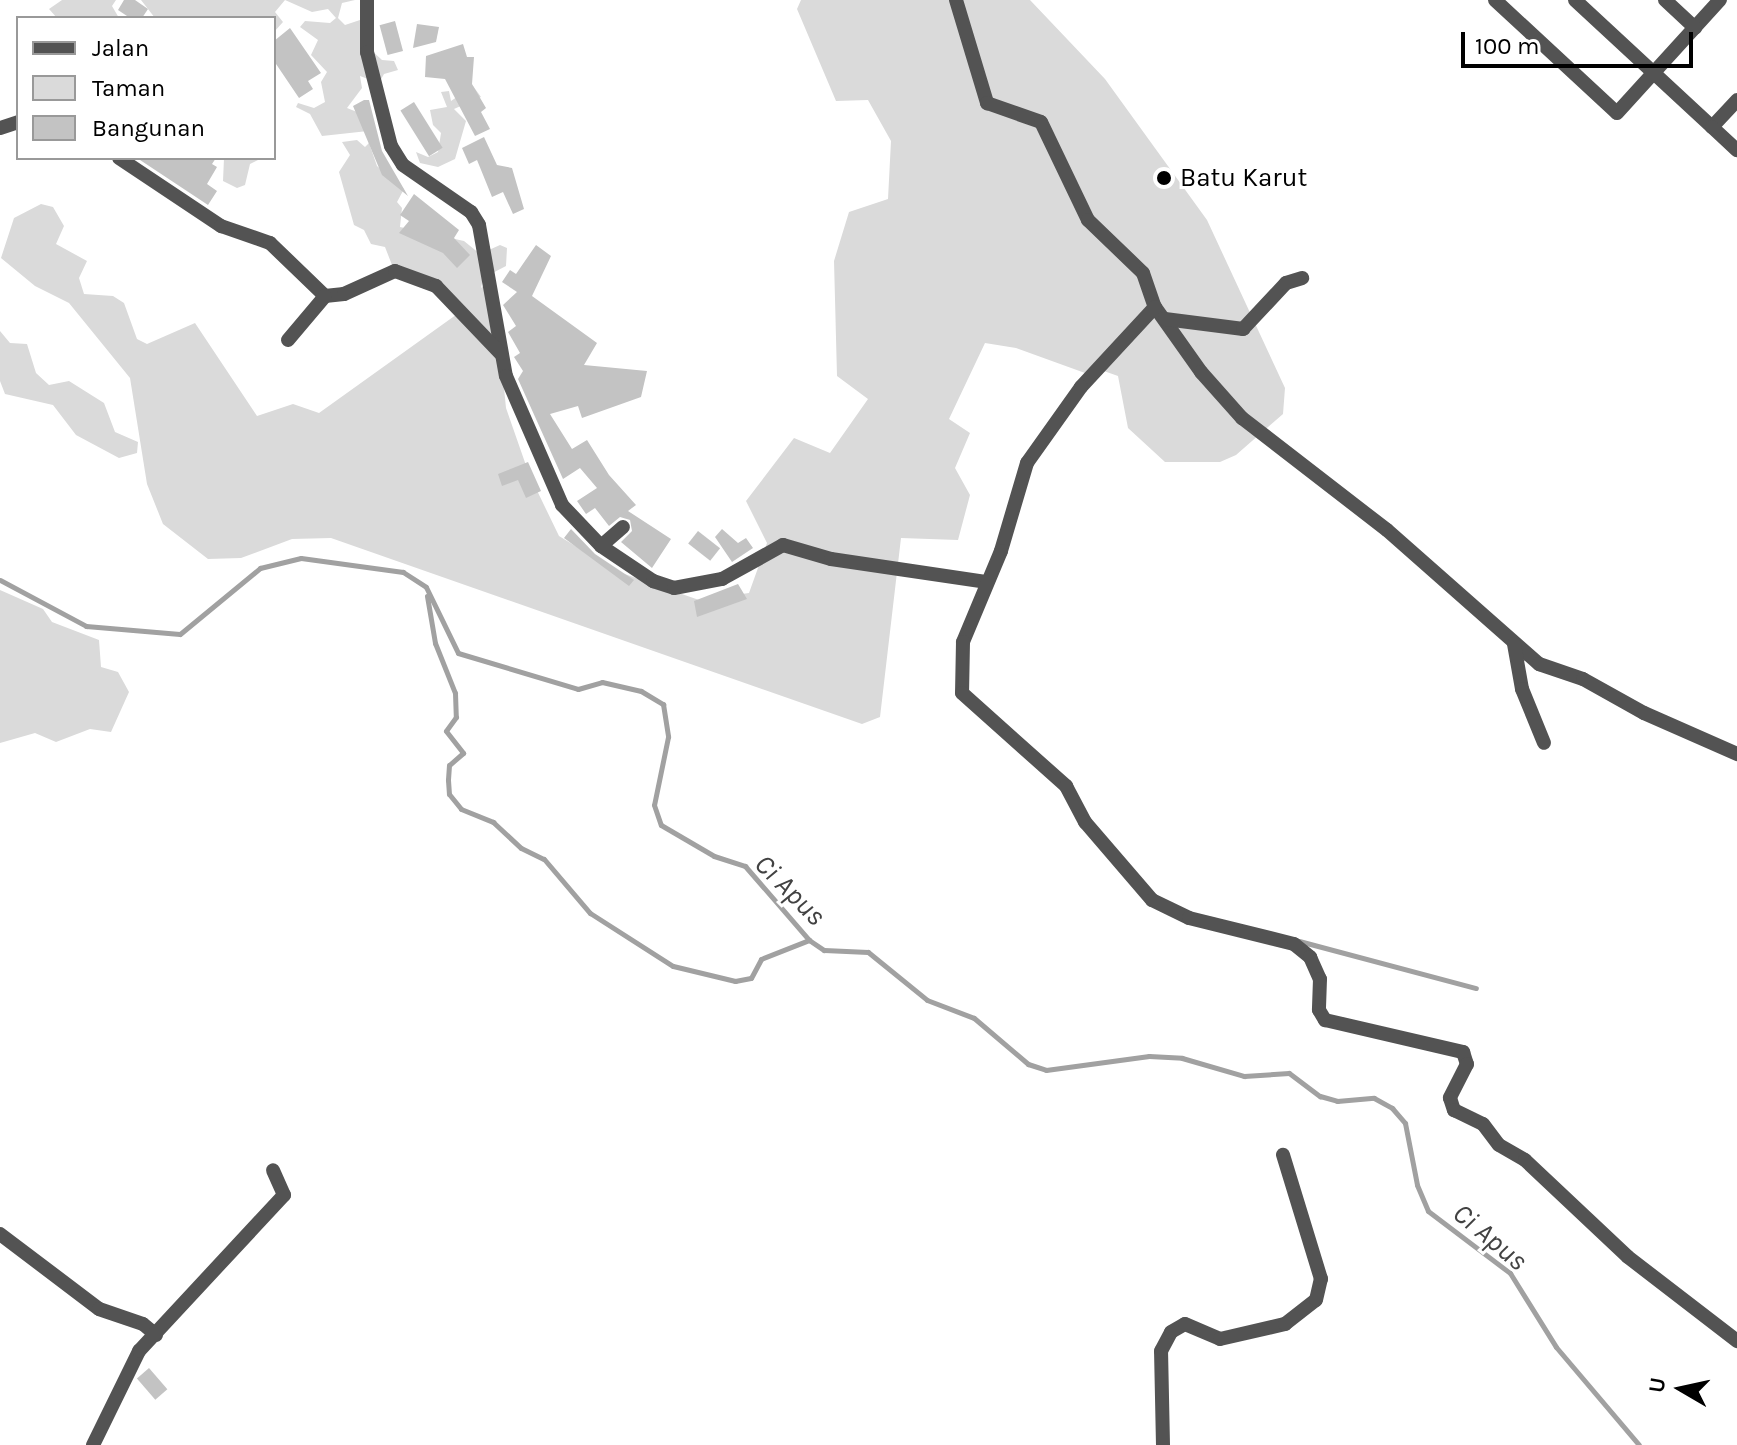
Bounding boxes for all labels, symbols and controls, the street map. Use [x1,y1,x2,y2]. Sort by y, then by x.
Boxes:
legend [16,16,276,160]
scale bar [1465,16,1697,66]
text: 100 m [1475,32,1540,60]
text: Jalan [92,34,149,62]
text: Taman [92,74,165,102]
text: Bangunan [92,114,205,142]
place label: Batu Karut [1180,162,1307,194]
marker: Batu Karut [1155,169,1173,187]
water label: Ci Apus [747,847,833,933]
water label: Ci Apus [1446,1196,1534,1278]
north arrow [1641,1349,1721,1429]
text: U [1643,1376,1671,1395]

